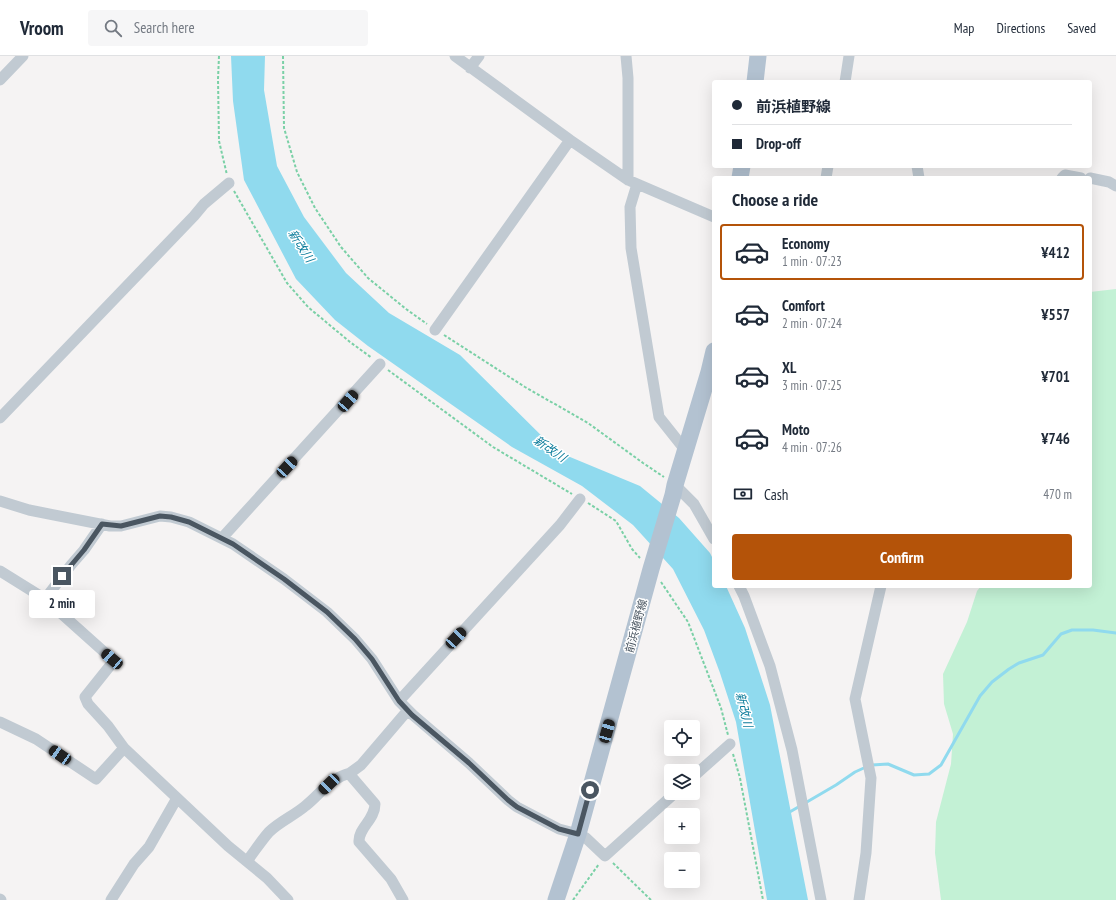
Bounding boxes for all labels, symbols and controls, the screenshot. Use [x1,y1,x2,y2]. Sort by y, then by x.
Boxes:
search box [88,10,368,46]
text: Vroom [20,16,64,40]
icon: search [102,17,124,39]
text: Search here [134,18,195,37]
text: Map [954,19,974,37]
text: Directions [996,19,1045,37]
text: Saved [1067,19,1096,37]
text: 前浜植野線 [756,97,831,116]
text: Drop-off [756,134,801,153]
text: Choose a ride [732,188,818,211]
water label: 新改川 [285,227,319,267]
icon: car [734,234,770,270]
text: Economy [782,234,830,253]
text: ¥412 [1041,243,1070,262]
text: 1 min · 07:23 [782,253,842,270]
icon: car [734,296,770,332]
text: Comfort [782,296,825,315]
text: ¥557 [1041,305,1070,324]
text: 2 min · 07:24 [782,315,842,332]
icon: car [734,358,770,394]
text: XL [782,358,796,377]
text: ¥701 [1041,367,1070,386]
text: 3 min · 07:25 [782,377,842,394]
car [336,388,360,414]
icon: car [734,420,770,456]
text: Moto [782,420,810,439]
text: ¥746 [1041,429,1070,448]
water label: 新改川 [531,432,571,466]
text: 4 min · 07:26 [782,439,842,456]
car [274,454,300,480]
icon: cash [732,483,754,505]
text: Cash [764,485,788,504]
text: 470 m [1043,486,1072,503]
button: Confirm [732,534,1072,580]
route end [53,567,71,585]
callout: 2 min [29,590,95,618]
text: 2 min [49,595,75,612]
street label: 前浜植野線 [622,598,650,654]
car [443,625,469,651]
car [99,647,125,671]
water label: 新改川 [733,691,757,731]
car [598,718,616,744]
map controls [664,720,700,888]
button: locate [664,720,700,756]
car [47,743,73,767]
button: layers [664,764,700,800]
car [316,771,342,797]
route start [581,781,599,799]
button: + [664,808,700,844]
button: − [664,852,700,888]

